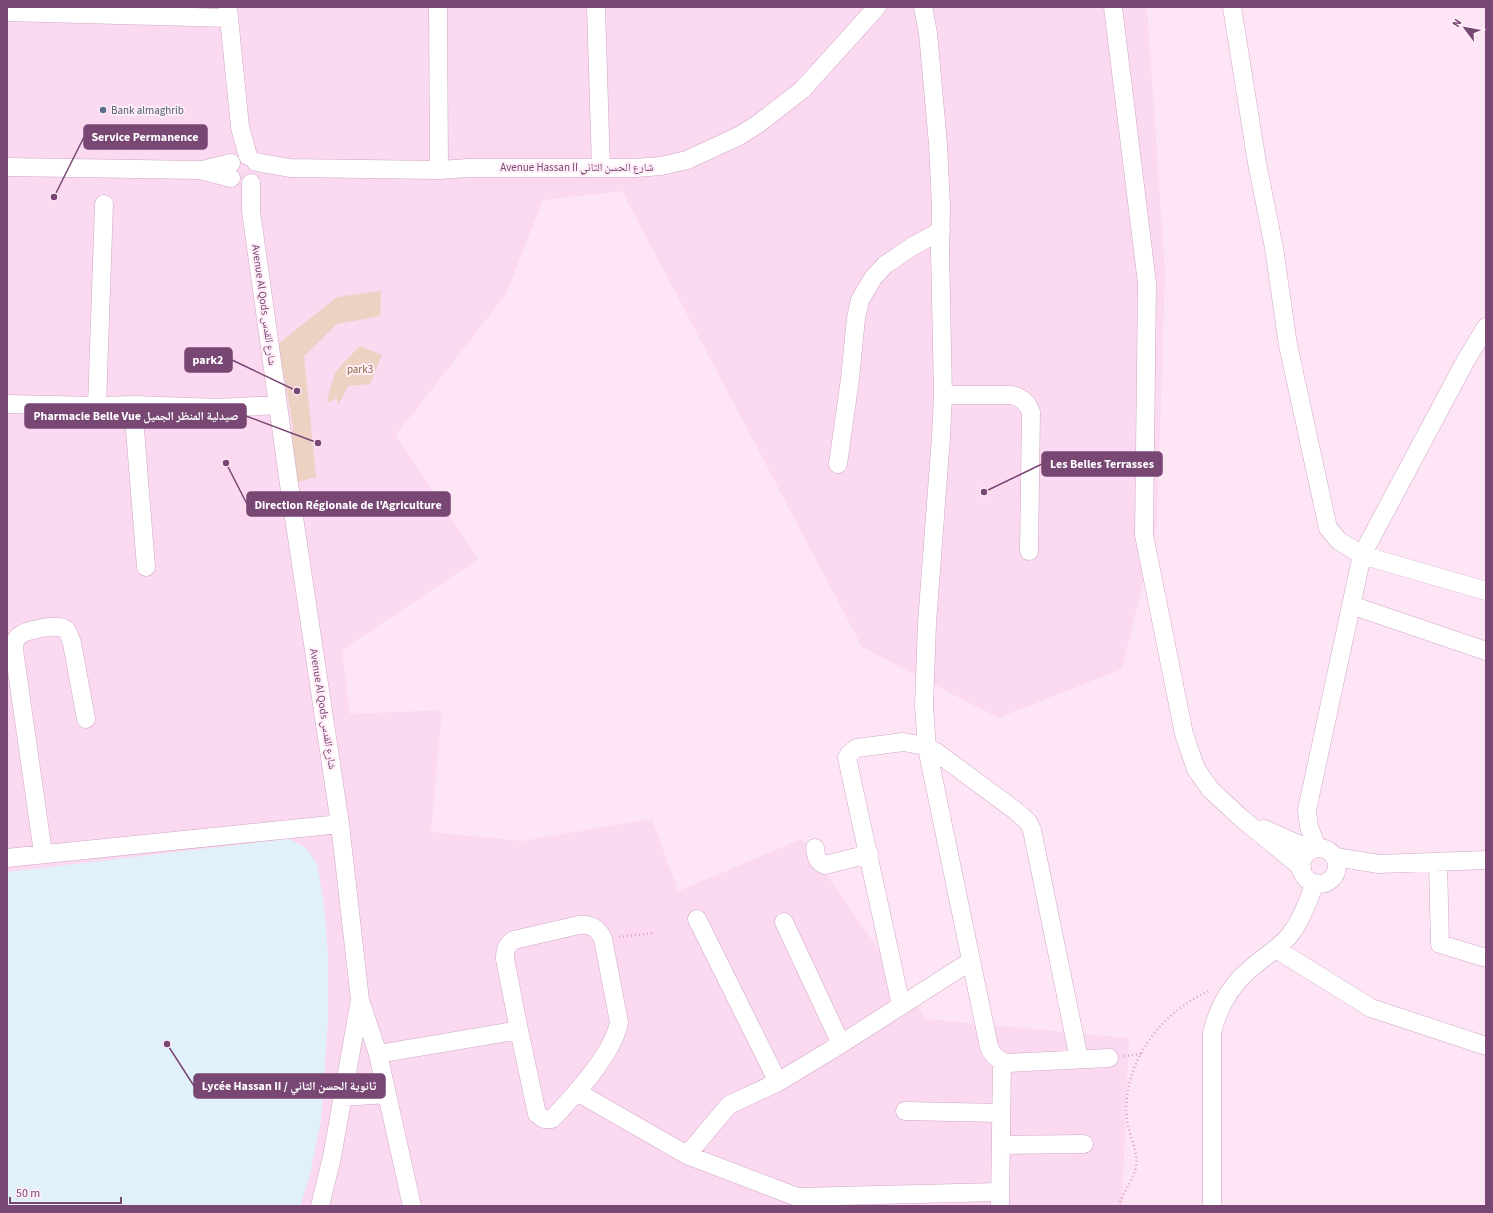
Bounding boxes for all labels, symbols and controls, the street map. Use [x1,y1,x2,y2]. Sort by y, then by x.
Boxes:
north arrow [1445,8,1485,48]
text: N [1449,16,1465,30]
place label: Bank almaghrib [111,103,184,118]
marker: Bank almaghrib [98,105,108,115]
callout: Service Permanence [84,125,207,149]
text: Service Permanence [91,129,199,146]
street label: Avenue Hassan II شارع الحسن الثاني [500,160,654,175]
street label: Avenue Al Qods شارع القدس [248,244,280,366]
callout: park2 [185,348,232,372]
text: park2 [193,352,223,369]
park label: park3 [347,362,373,377]
callout: Pharmacie Belle Vue صيدلية المنظر الجميل [25,404,246,428]
text: Pharmacie Belle Vue صيدلية المنظر الجميل [33,408,239,425]
callout: Les Belles Terrasses [1042,452,1162,476]
text: Les Belles Terrasses [1050,456,1154,473]
callout: Direction Régionale de l'Agriculture [247,492,450,516]
text: Direction Régionale de l'Agriculture [254,497,442,514]
street label: Avenue Al Qods شارع القدس [306,648,340,770]
callout: Lycée Hassan II / ثانوية الحسن الثاني [194,1074,385,1098]
text: Lycée Hassan II / ثانوية الحسن الثاني [202,1078,377,1096]
scale bar [10,1179,121,1205]
text: 50 m [16,1185,40,1202]

